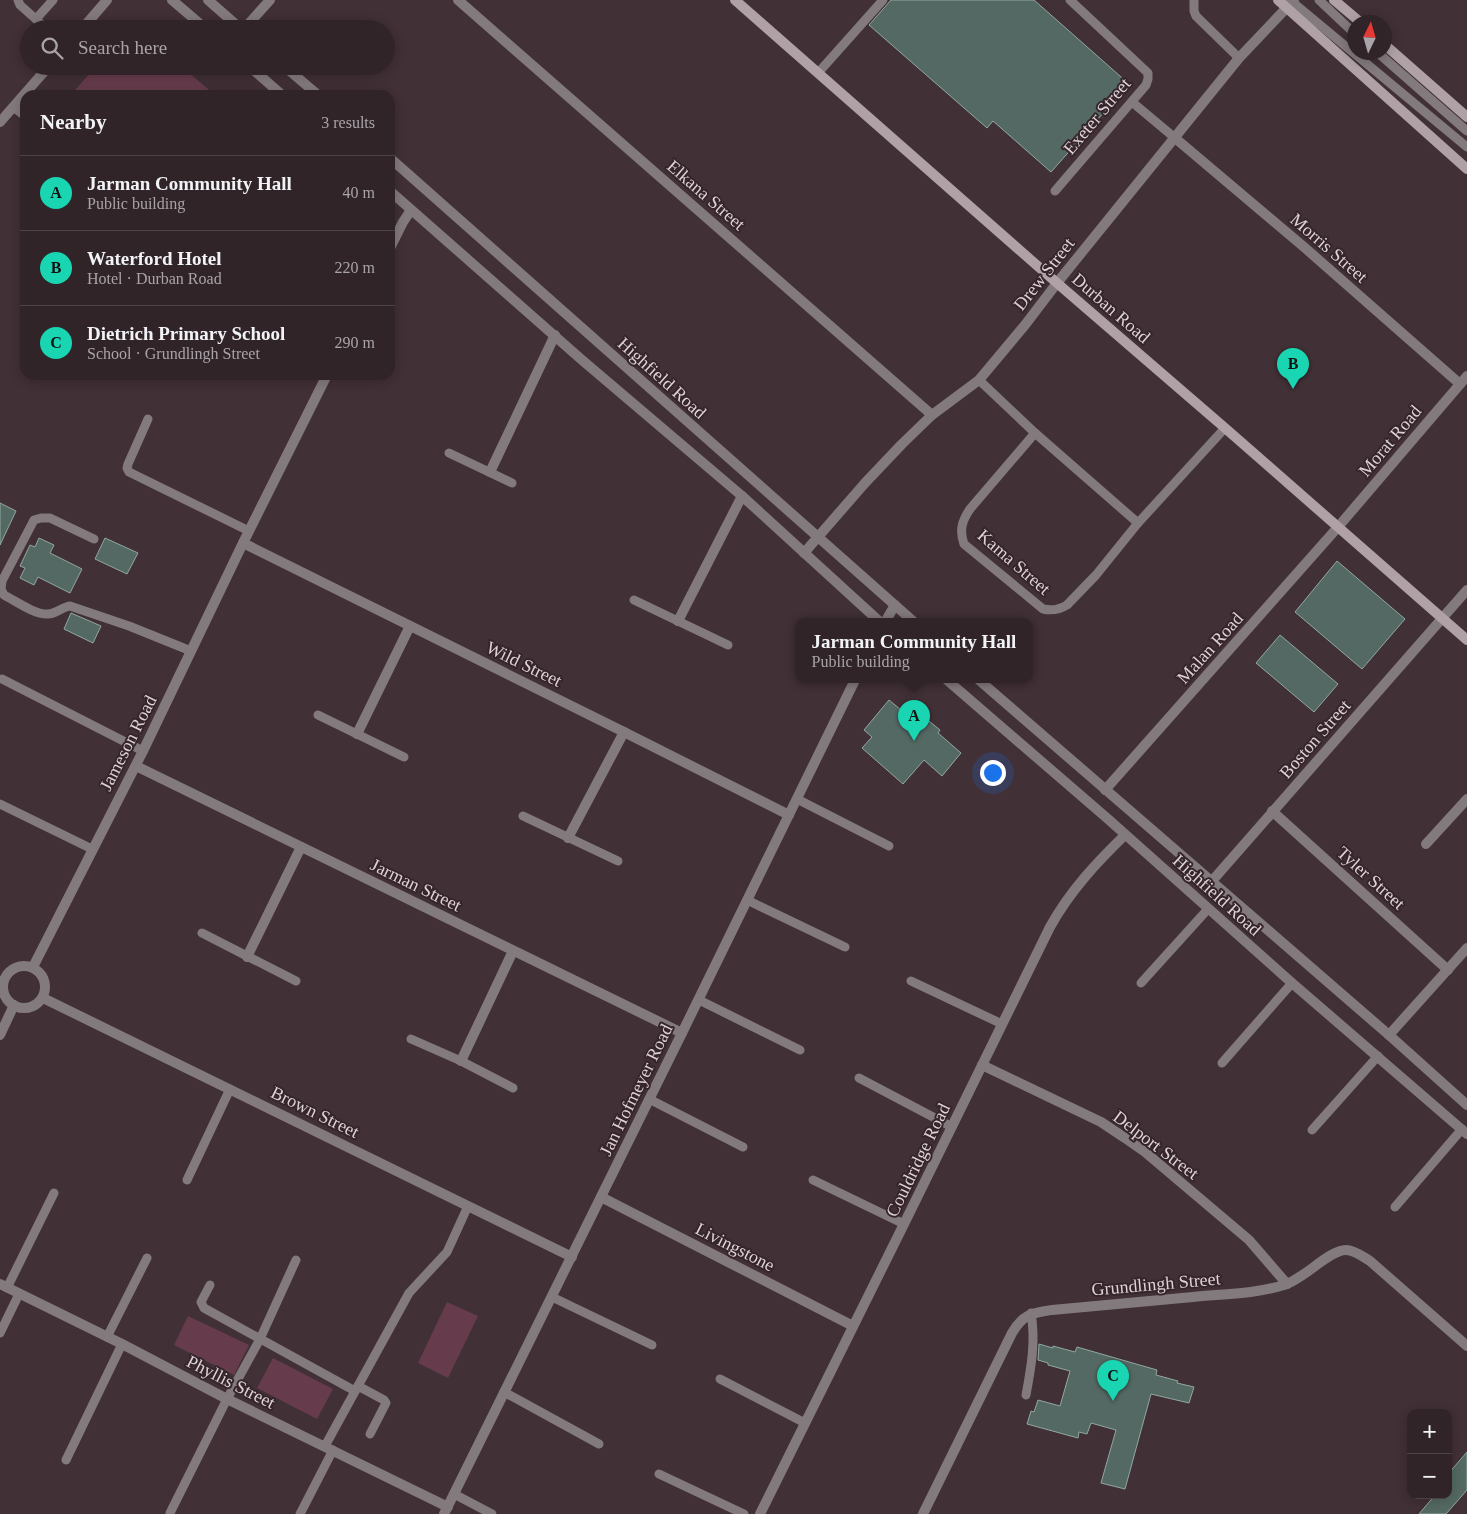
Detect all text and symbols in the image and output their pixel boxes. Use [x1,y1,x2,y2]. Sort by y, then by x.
north arrow [1347,15,1392,60]
search box [20,20,395,75]
icon: search [38,34,66,62]
text: Search here [78,37,167,58]
street label: Exeter Street [1059,74,1135,158]
text: Nearby [40,110,107,134]
text: 3 results [321,114,375,131]
street label: Elkana Street [663,156,749,234]
text: Jarman Community Hall [87,173,292,194]
text: A [50,184,62,201]
text: 40 m [343,184,375,201]
text: Public building [87,195,185,212]
street label: Morris Street [1286,209,1372,287]
street label: Drew Street [1010,234,1078,314]
text: Waterford Hotel [87,248,222,269]
text: B [51,259,61,276]
text: 220 m [335,259,375,276]
street label: Durban Road [1068,269,1154,347]
text: Hotel · Durban Road [87,270,222,287]
text: Dietrich Primary School [87,323,285,344]
street label: Highfield Road [614,333,710,423]
text: C [50,334,62,351]
text: 290 m [335,334,375,351]
text: School · Grundlingh Street [87,345,260,362]
pin: B [1277,348,1309,389]
street label: Morat Road [1355,401,1425,481]
street label: Kama Street [974,525,1054,599]
street label: Malan Road [1173,608,1247,688]
popup [795,618,1033,683]
text: Jarman Community Hall [812,631,1016,652]
street label: Wild Street [483,637,565,691]
text: Public building [812,653,910,670]
street label: Jameson Road [95,692,161,794]
street label: Boston Street [1275,696,1355,782]
pin: A [898,700,930,741]
your location [980,760,1006,786]
street label: Tyler Street [1333,842,1409,914]
street label: Highfield Road [1169,850,1265,940]
street label: Jarman Street [367,854,465,916]
street label: Jan Hofmeyer Road [595,1021,677,1159]
street label: Brown Street [268,1082,362,1142]
street label: Couldridge Road [882,1100,954,1220]
street label: Delport Street [1109,1106,1203,1184]
street label: Livingstone [692,1219,778,1275]
street label: Grundlingh Street [1091,1268,1221,1300]
street label: Phyllis Street [183,1351,279,1413]
pin: C [1097,1360,1129,1401]
map controls [1407,1409,1452,1499]
button: + [1407,1409,1452,1454]
button: − [1407,1454,1452,1499]

